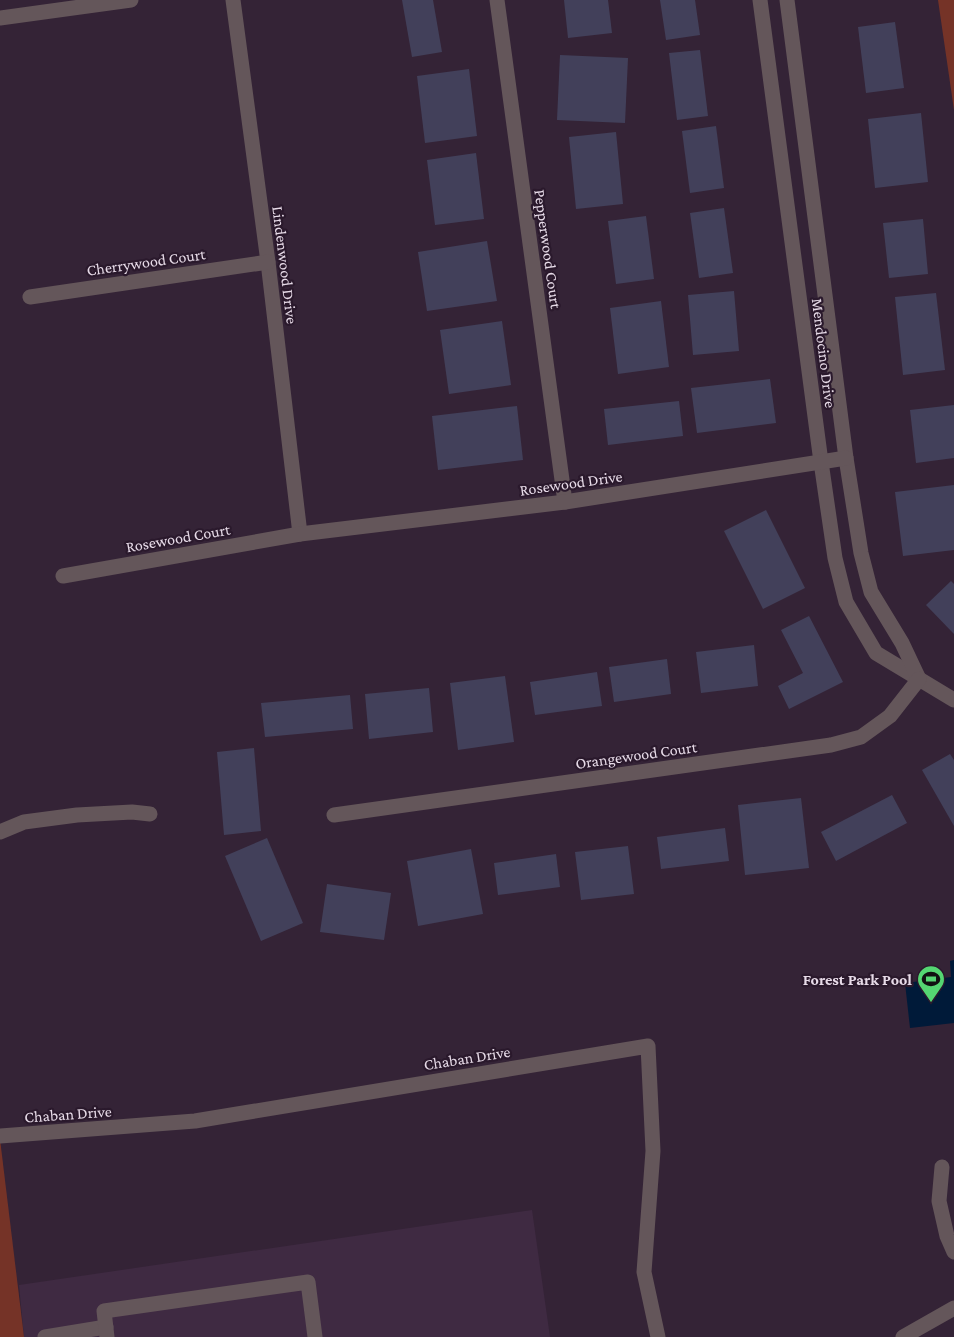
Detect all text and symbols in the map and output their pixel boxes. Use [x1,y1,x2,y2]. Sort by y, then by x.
street label: Pepperwood Court [530,188,565,310]
street label: Lindenwood Drive [269,205,301,325]
street label: Cherrywood Court [86,245,207,280]
street label: Mendocino Drive [809,297,839,409]
street label: Rosewood Drive [519,467,623,499]
street label: Rosewood Court [125,520,232,556]
street label: Orangewood Court [574,738,699,773]
sports icon: Forest Park Pool [916,964,946,1003]
place label: Forest Park Pool [803,971,912,988]
street label: Chaban Drive [422,1043,512,1073]
street label: Chaban Drive [24,1102,112,1126]

